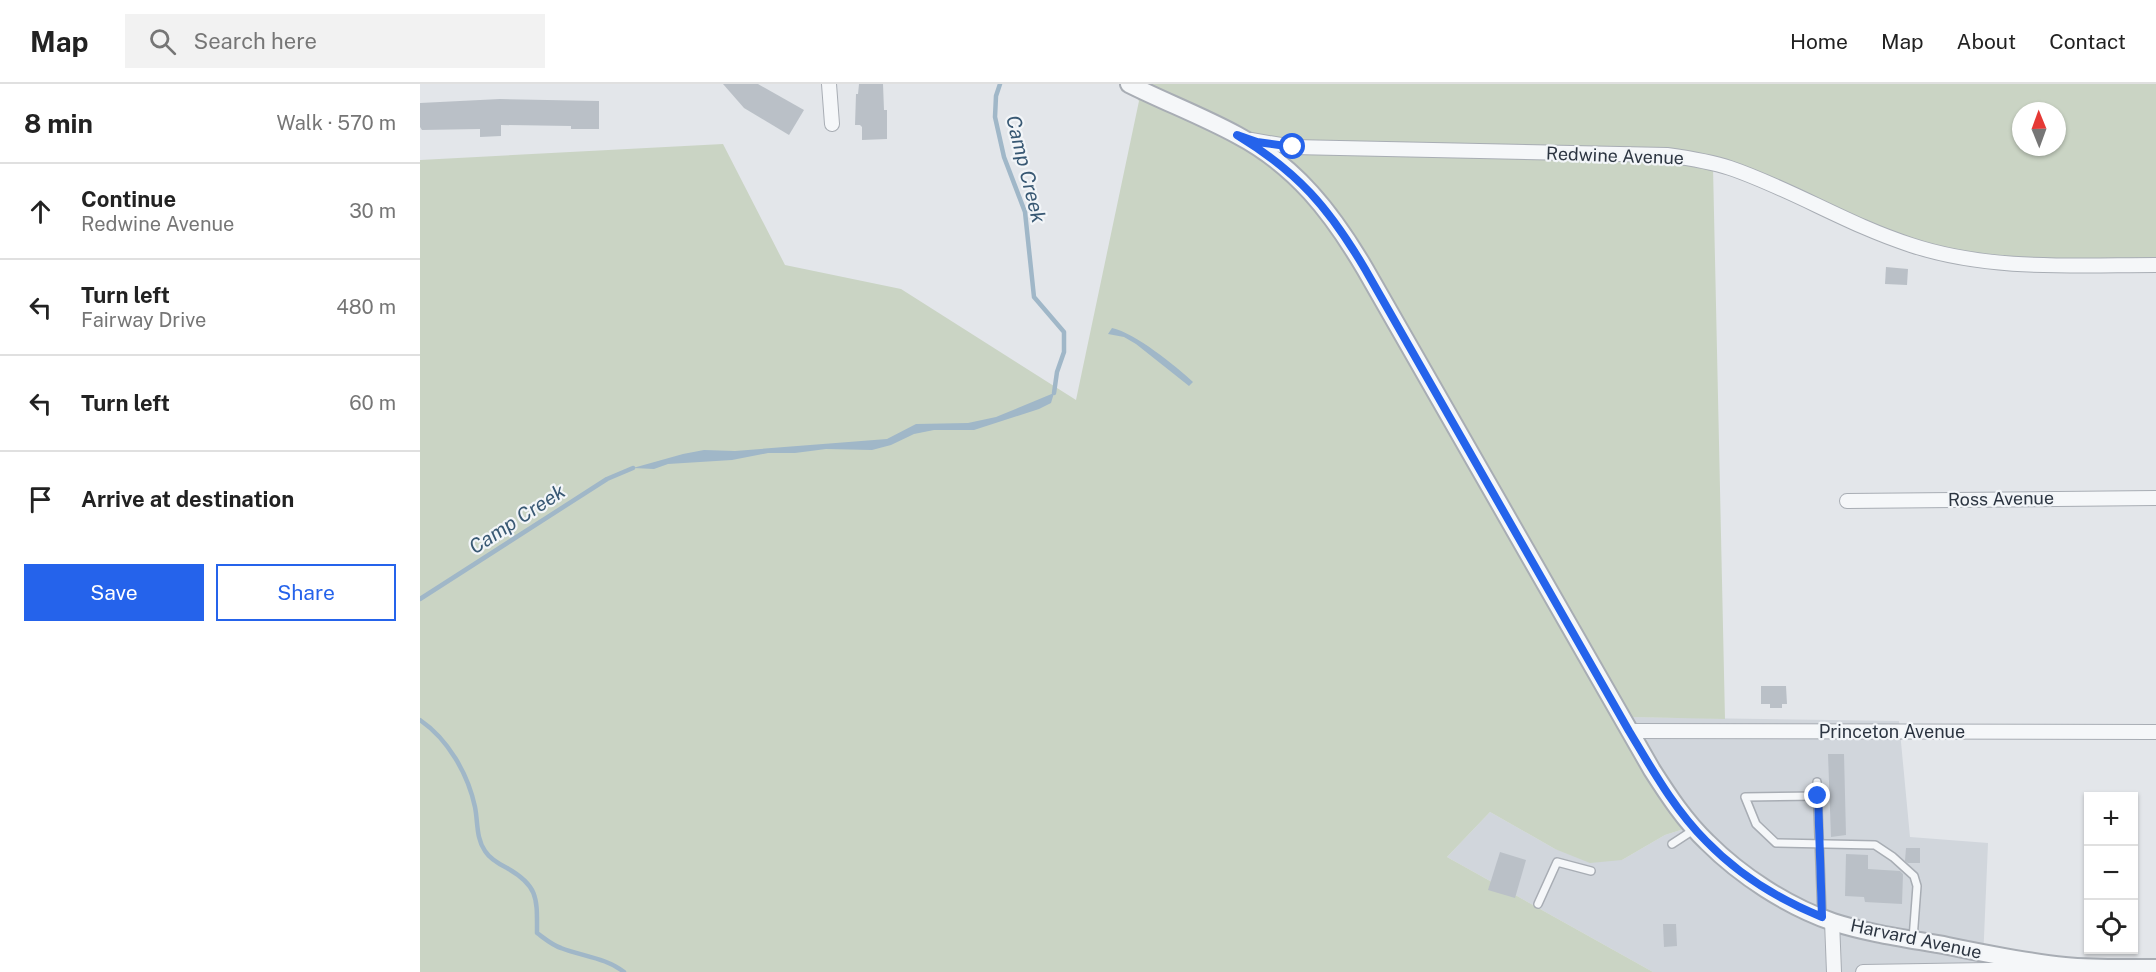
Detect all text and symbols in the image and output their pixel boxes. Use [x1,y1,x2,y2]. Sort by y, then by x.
search box [125,14,545,68]
text: Map [30,25,89,58]
icon: search [146,25,179,58]
text: Search here [194,28,317,54]
text: Home [1790,29,1848,54]
text: Map [1881,29,1924,54]
text: About [1957,29,2016,54]
text: Contact [2049,29,2126,54]
north arrow [2012,102,2066,156]
text: 8 min [24,108,93,139]
text: Walk · 570 m [277,111,396,135]
water label: Camp Creek [1001,113,1051,225]
route start [1279,133,1305,159]
street label: Redwine Avenue [1546,143,1684,168]
text: Continue [81,186,176,212]
icon: ahead [24,195,57,228]
text: 30 m [349,199,396,223]
text: Redwine Avenue [81,212,234,236]
text: Turn left [81,282,170,308]
icon: left [24,291,57,324]
text: 480 m [336,295,396,319]
text: Fairway Drive [81,308,206,332]
icon: left [24,387,57,420]
text: Turn left [81,390,170,416]
text: 60 m [349,391,396,415]
water label: Camp Creek [464,479,570,559]
icon: arrive [24,483,57,516]
text: Arrive at destination [81,486,294,512]
street label: Ross Avenue [1948,487,2054,510]
button: Save [24,564,204,621]
button: Share [216,564,396,621]
street label: Princeton Avenue [1819,721,1965,742]
route end [1804,782,1830,808]
map controls [2084,792,2138,954]
button: + [2084,792,2138,846]
button: − [2084,846,2138,900]
button: locate [2084,900,2138,954]
street label: Harvard Avenue [1849,914,1984,963]

